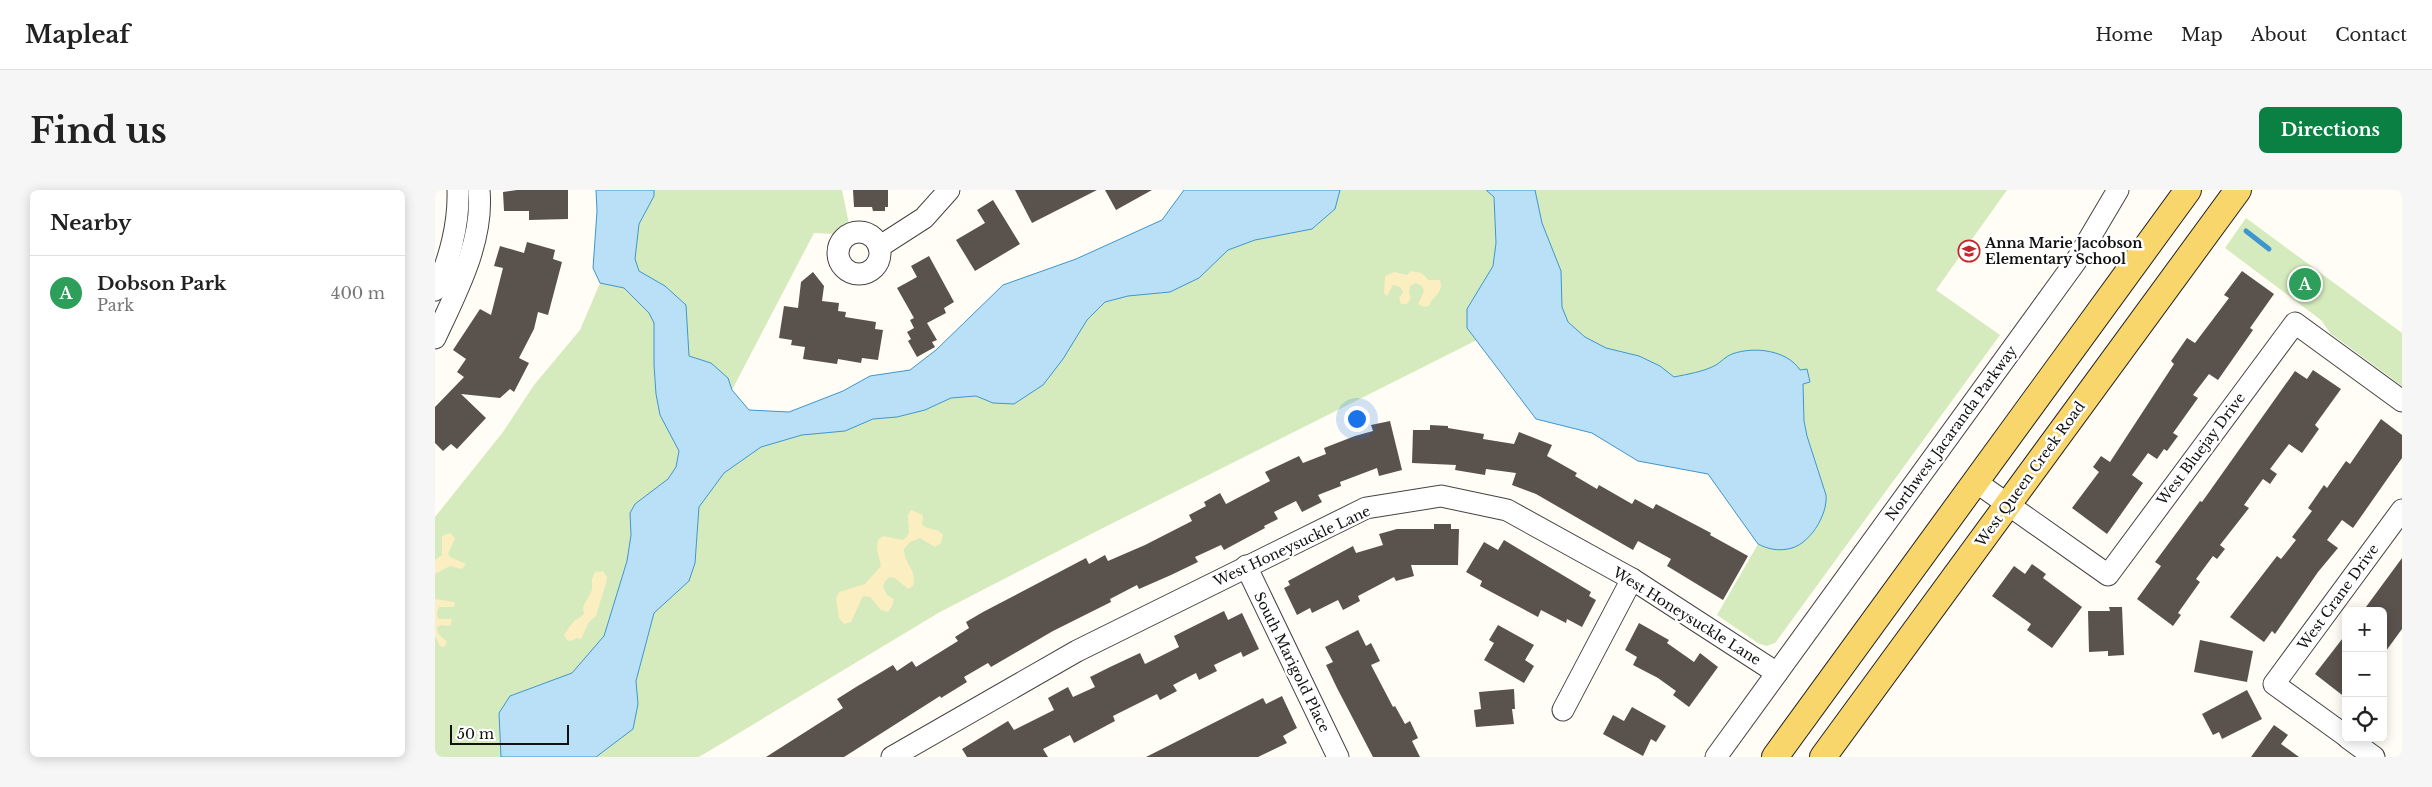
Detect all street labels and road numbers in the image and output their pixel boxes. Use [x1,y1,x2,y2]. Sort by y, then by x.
street label: Northwest Jacaranda Parkway [1881,342,2021,524]
street label: West Bluejay Drive [2152,389,2249,510]
street label: West Queen Creek Road [1971,398,2089,551]
street label: West Honeysuckle Lane [1210,502,1373,591]
street label: West Crane Drive [2293,541,2382,654]
street label: West Honeysuckle Lane [1609,563,1764,669]
street label: South Marigold Place [1250,589,1334,735]

